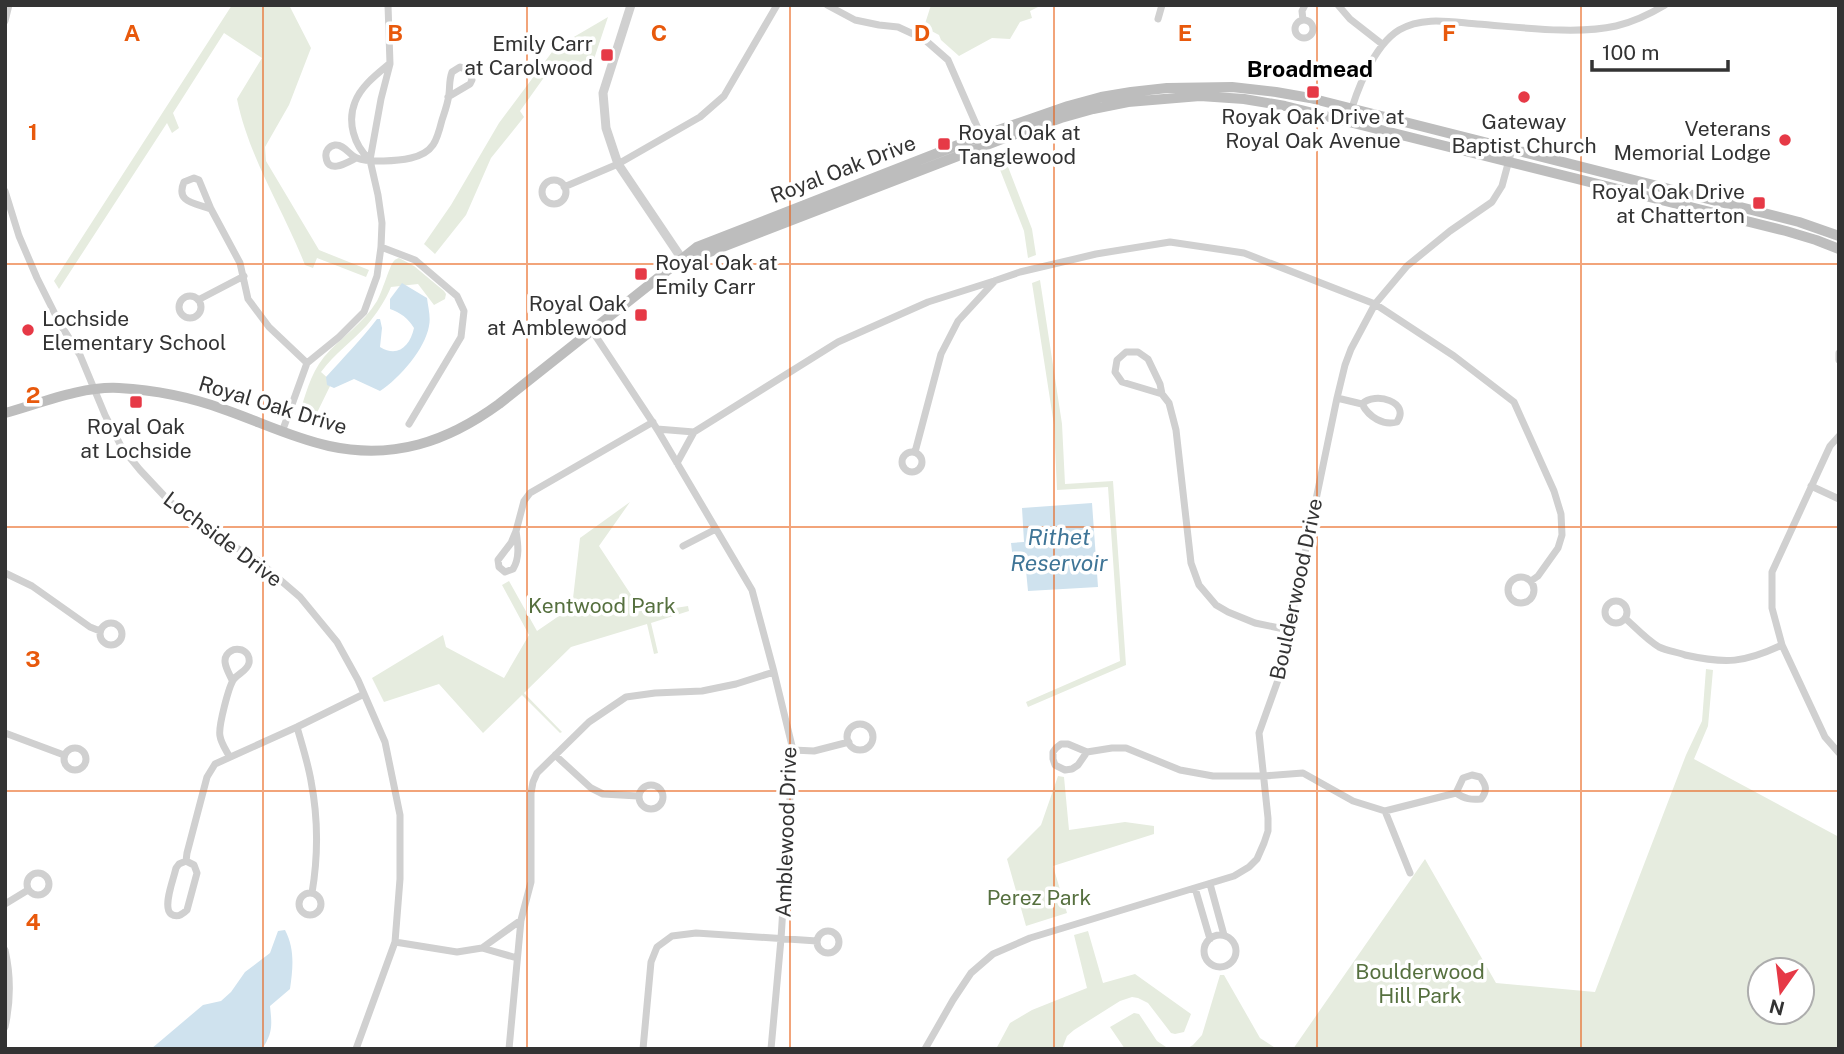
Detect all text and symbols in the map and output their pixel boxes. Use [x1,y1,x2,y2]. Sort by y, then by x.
text: A [124,19,141,46]
text: B [387,19,403,46]
text: C [651,19,667,46]
text: D [914,19,930,46]
text: E [1178,19,1192,46]
text: F [1442,19,1456,46]
scale bar [1592,28,1728,72]
place label: Emily Carr at Carolwood [464,31,593,80]
text: 100 m [1602,40,1659,65]
marker: Emily Carr at Carolwood [599,47,615,63]
district label: Broadmead [1247,55,1373,82]
marker: Royak Oak Drive at Royal Oak Avenue [1305,84,1321,100]
marker: Gateway Baptist Church [1516,89,1532,105]
place label: Royak Oak Drive at Royal Oak Avenue [1221,104,1405,153]
place label: Gateway Baptist Church [1451,109,1597,158]
place label: Veterans Memorial Lodge [1613,116,1771,165]
text: 1 [28,118,38,145]
place label: Royal Oak at Tanglewood [958,120,1081,169]
street label: Royal Oak Drive [767,130,919,208]
marker: Veterans Memorial Lodge [1777,132,1793,148]
marker: Royal Oak at Tanglewood [936,136,952,152]
place label: Royal Oak Drive at Chatterton [1591,179,1745,228]
marker: Royal Oak Drive at Chatterton [1751,195,1767,211]
place label: Royal Oak at Emily Carr [655,250,778,299]
marker: Royal Oak at Emily Carr [633,266,649,282]
place label: Royal Oak at Amblewood [487,291,627,340]
place label: Lochside Elementary School [42,306,226,355]
marker: Royal Oak at Amblewood [633,307,649,323]
marker: Lochside Elementary School [20,322,36,338]
street label: Royal Oak Drive [196,371,350,439]
text: 2 [26,381,40,408]
marker: Royal Oak at Lochside [128,394,144,410]
place label: Royal Oak at Lochside [80,414,192,463]
street label: Lochside Drive [159,486,287,592]
street label: Boulderwood Drive [1265,496,1327,682]
water label: Rithet Reservoir [1010,523,1108,576]
park label: Kentwood Park [528,593,676,618]
text: 3 [25,645,41,672]
street label: Amblewood Drive [771,746,801,918]
park label: Perez Park [987,885,1092,910]
text: 4 [25,908,41,935]
north arrow [1746,956,1816,1026]
park label: Boulderwood Hill Park [1355,959,1485,1008]
text: N [1767,995,1787,1020]

